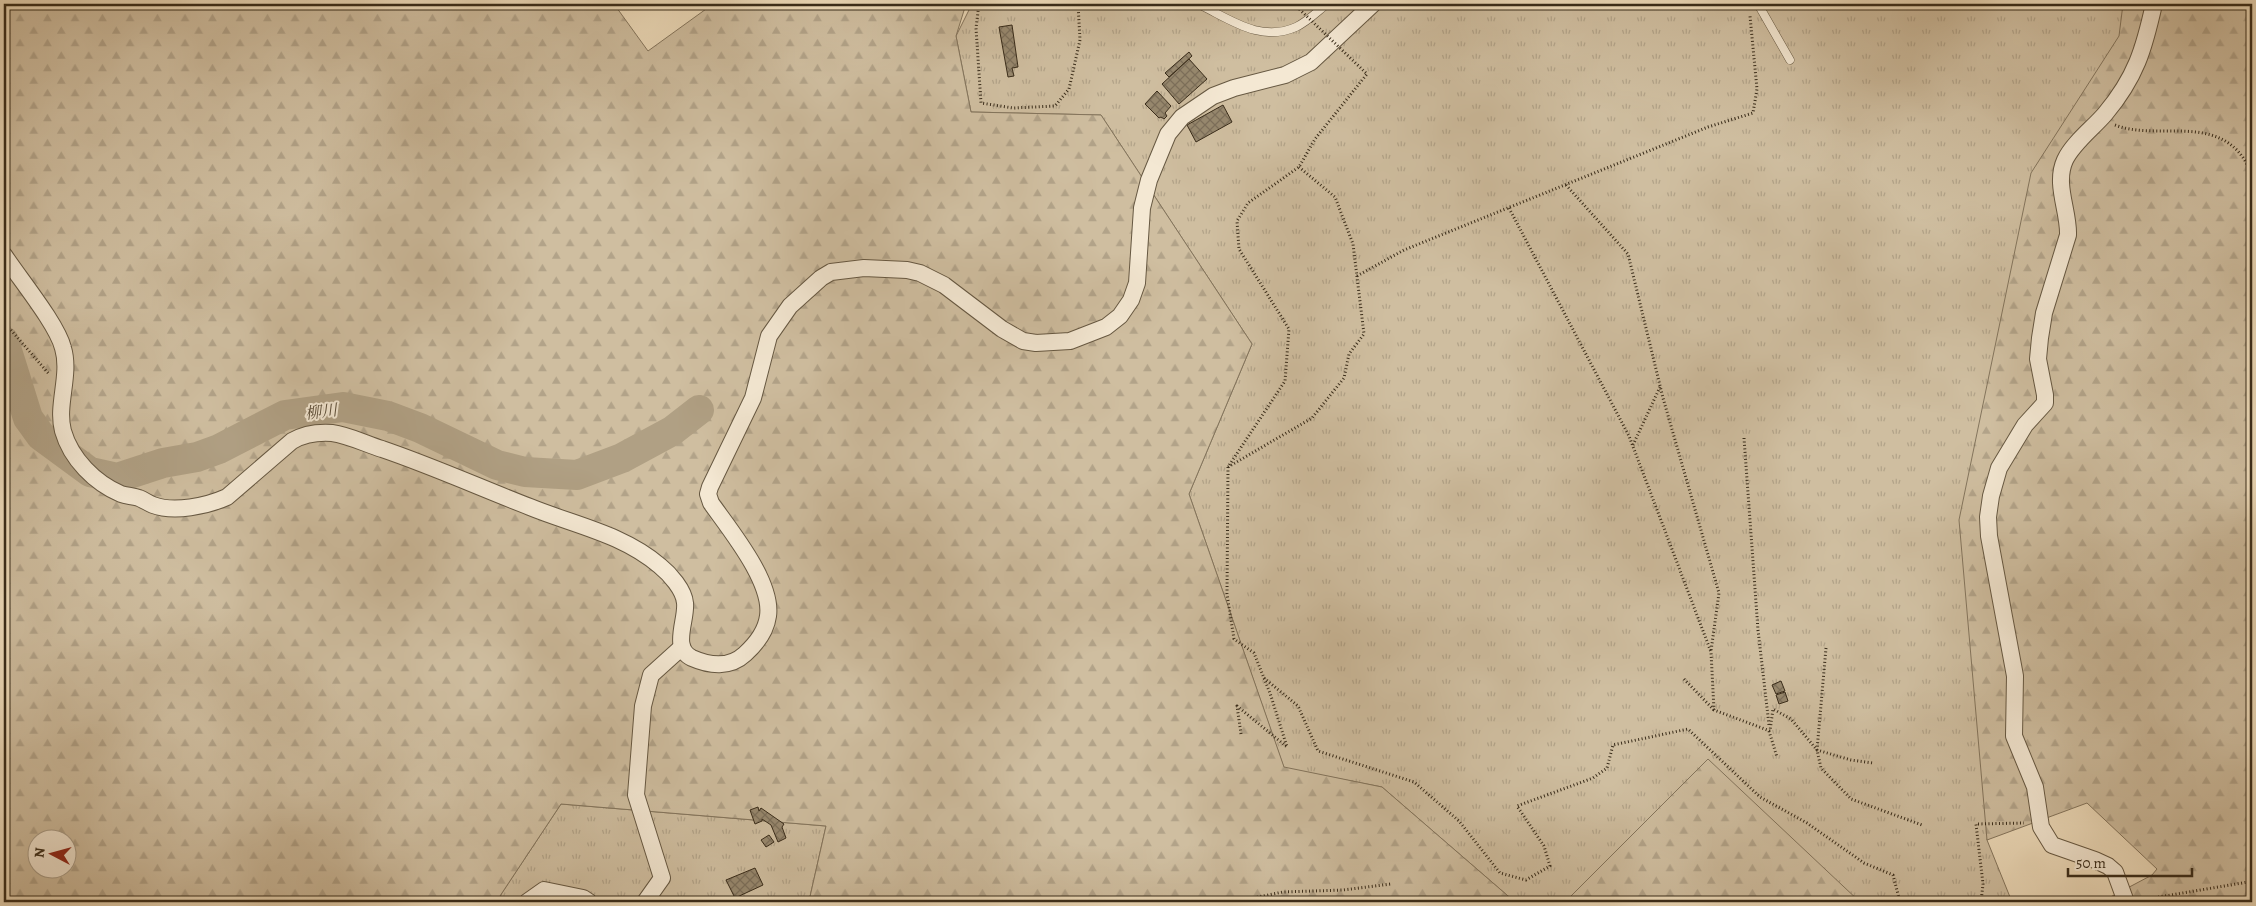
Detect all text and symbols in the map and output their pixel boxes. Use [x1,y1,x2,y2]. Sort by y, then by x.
water label: 柳川 [304,399,340,425]
north arrow [28,828,78,878]
scale bar [2068,846,2192,878]
text: N [30,847,50,859]
text: 50 m [2076,853,2106,873]

